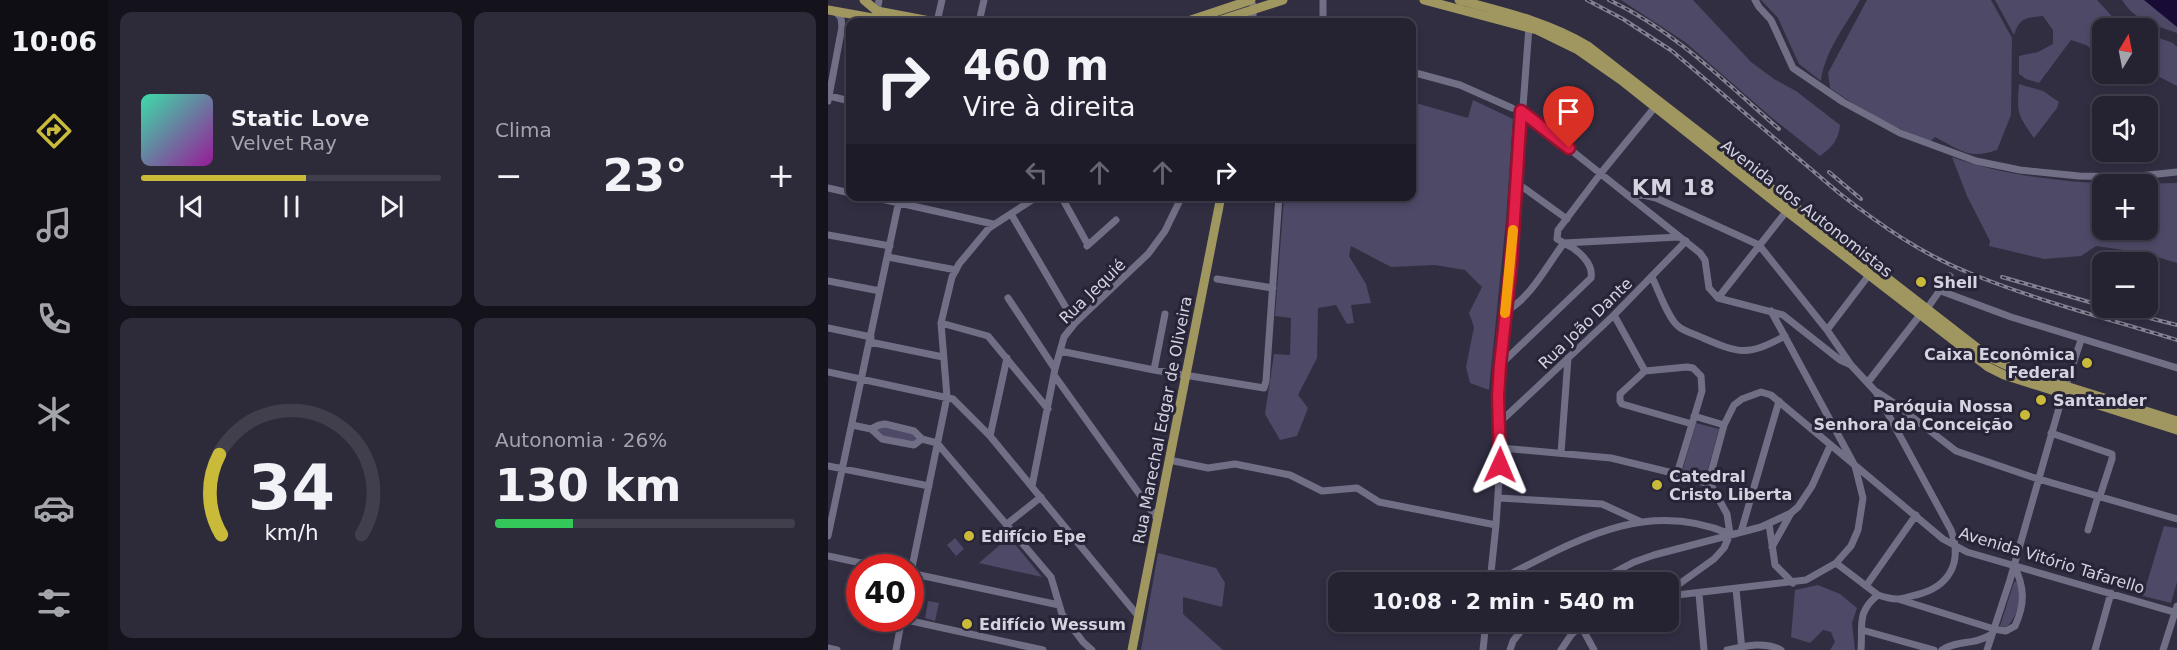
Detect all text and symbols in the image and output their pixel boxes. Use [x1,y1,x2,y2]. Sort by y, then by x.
north arrow [2092,18,2158,84]
map controls [2092,18,2158,318]
text: 10:06 [11,26,97,57]
text: 460 m [963,41,1109,90]
icon: right [864,42,942,120]
pin [1543,86,1594,148]
text: Vire à direita [963,91,1136,122]
icon: arrive [1552,95,1585,128]
button: sound [2092,96,2158,162]
text: Static Love [231,106,369,131]
icon: directions [33,110,75,152]
text: Clima [495,118,552,142]
text: Velvet Ray [231,131,337,155]
street label: Avenida dos Autonomistas [1717,136,1896,281]
text: 23° [602,149,688,202]
text: − [495,156,523,195]
text: + [767,156,795,195]
icon: left [1020,156,1053,189]
icon: ahead [1083,156,1116,189]
icon: ahead [1146,156,1179,189]
icon: right [1209,156,1242,189]
button: + [2092,174,2158,240]
district label: KM 18 [1632,175,1716,200]
icon: previous [175,190,208,223]
icon: pause [275,190,308,223]
icon: next [375,190,408,223]
icon: music [33,204,75,246]
button: − [2092,252,2158,318]
street label: Rua Jequié [1055,255,1129,328]
place label: Shell [1933,273,1978,292]
street label: Rua João Dante [1535,274,1636,373]
marker: Shell [1914,275,1928,289]
street label: Rua Marechal Edgar de Oliveira [1129,295,1196,546]
icon: phone [33,298,75,340]
place label: Caixa Econômica Federal [1924,345,2075,382]
marker: Caixa Econômica Federal [2080,356,2094,370]
place label: Santander [2053,391,2147,410]
icon: climate [33,393,75,435]
marker: Santander [2034,393,2048,407]
place label: Paróquia Nossa Senhora da Conceição [1814,397,2013,434]
marker: Paróquia Nossa Senhora da Conceição [2018,408,2032,422]
text: Autonomia · 26% [495,428,667,452]
position arrow [1468,433,1532,497]
text: 34 [248,451,334,524]
text: 130 km [495,459,681,512]
place label: Catedral Cristo Liberta [1669,467,1792,504]
marker: Catedral Cristo Liberta [1650,478,1664,492]
icon: car [33,487,75,529]
text: km/h [264,520,318,545]
street label: Avenida Vitório Tafarello [1957,523,2147,598]
place label: Edifício Epe [981,527,1086,546]
marker: Edifício Epe [962,529,976,543]
speed limit sign: 40 [846,554,924,632]
icon: filters [33,582,75,624]
text: 10:08 · 2 min · 540 m [1372,589,1635,614]
place label: Edifício Wessum [979,615,1126,634]
marker: Edifício Wessum [960,617,974,631]

